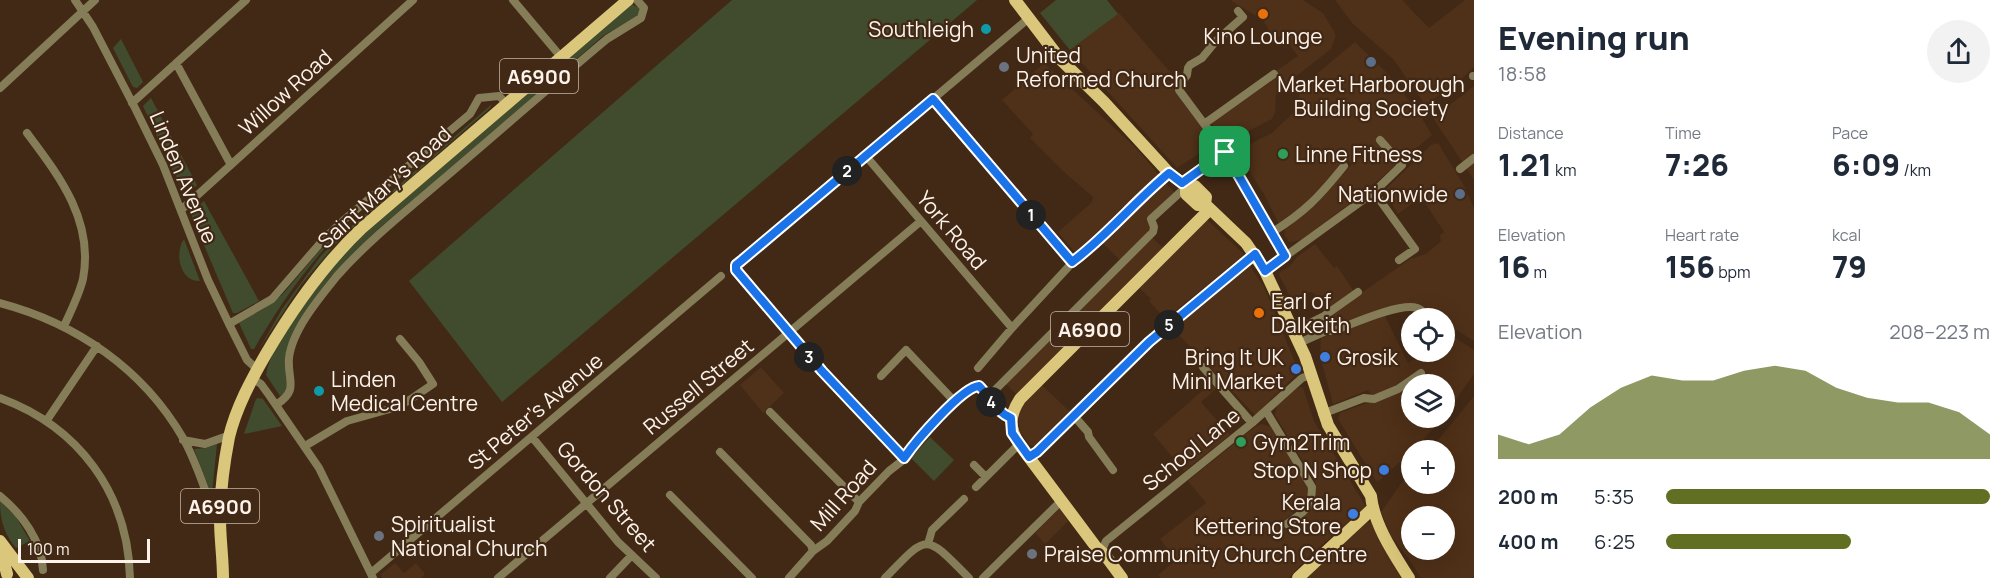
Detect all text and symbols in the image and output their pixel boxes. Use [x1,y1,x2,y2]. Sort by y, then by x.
marker: Kino Lounge [1256,7,1270,21]
place label: Southleigh [868,15,974,43]
text: Evening run [1498,15,1690,60]
button: share [1927,20,1990,83]
marker: Southleigh [979,22,993,36]
place label: Kino Lounge [1203,22,1323,50]
place label: United Reformed Church [1016,41,1187,93]
street label: Willow Road [233,43,337,141]
marker: Market Harborough Building Society [1364,55,1378,69]
road number: A6900 [500,59,578,93]
marker: United Reformed Church [997,60,1011,74]
text: 18:58 [1498,60,1547,87]
place label: Market Harborough Building Society [1277,70,1465,122]
street label: Linden Avenue [144,107,224,247]
street label: Saint Mary's Road [311,120,457,254]
text: Distance [1498,122,1564,144]
text: Time [1665,122,1701,144]
text: Pace [1832,122,1868,144]
pin [1199,126,1250,177]
icon: arrive [1208,135,1241,168]
place label: Linne Fitness [1295,140,1423,168]
text: 1.21 [1498,144,1552,185]
text: 7:26 [1665,144,1729,185]
text: 6:09 [1832,144,1900,185]
marker: Linne Fitness [1276,147,1290,161]
pin: 2 [832,156,862,186]
text: km [1552,159,1576,181]
text: /km [1900,159,1931,181]
text: 2 [842,160,852,182]
place label: Nationwide [1338,180,1448,208]
street label: York Road [911,185,993,275]
marker: Nationwide [1453,187,1467,201]
pin: 1 [1016,200,1046,230]
text: 1 [1027,204,1035,226]
text: Elevation [1498,224,1566,246]
text: Heart rate [1665,224,1739,246]
text: kcal [1832,224,1861,246]
text: 16 [1498,246,1530,287]
text: 156 [1665,246,1715,287]
text: 79 [1832,246,1867,287]
text: m [1530,261,1547,283]
text: bpm [1715,261,1751,283]
place label: Earl of Dalkeith [1271,287,1350,339]
marker: Earl of Dalkeith [1252,306,1266,320]
map controls [1401,308,1455,560]
button: locate [1401,308,1455,362]
pin: 5 [1154,310,1184,340]
road number: A6900 [1051,312,1129,346]
text: 5 [1164,314,1174,336]
text: Elevation [1498,318,1582,345]
text: 208–223 m [1889,318,1990,345]
street label: Russell Street [637,332,759,440]
pin: 3 [794,342,824,372]
place label: Bring It UK Mini Market [1172,343,1285,395]
place label: Grosik [1337,343,1398,371]
street label: St Peter's Avenue [462,346,608,476]
text: 3 [804,346,814,368]
marker: Grosik [1318,350,1332,364]
marker: Bring It UK Mini Market [1289,362,1303,376]
place label: Linden Medical Centre [331,365,478,417]
button: layers [1401,374,1455,428]
marker: Linden Medical Centre [312,384,326,398]
pin: 4 [976,387,1006,417]
text: 4 [986,391,996,413]
street label: School Lane [1136,401,1246,497]
place label: Gym2Trim [1253,428,1350,456]
street label: Gordon Street [551,435,663,557]
marker: Gym2Trim [1234,435,1248,449]
button: + [1401,440,1455,494]
street label: Mill Road [804,454,882,536]
place label: Stop N Shop [1253,456,1372,484]
marker: Stop N Shop [1377,463,1391,477]
text: 200 m [1498,483,1558,510]
text: 5:35 [1594,483,1634,510]
place label: Kerala Kettering Store [1195,488,1341,540]
road number: A6900 [181,489,259,523]
button: − [1401,506,1455,560]
marker: Kerala Kettering Store [1346,507,1360,521]
place label: Spiritualist National Church [391,510,547,562]
text: 400 m [1498,528,1558,555]
text: 6:25 [1594,528,1635,555]
marker: Spiritualist National Church [372,529,386,543]
scale bar [18,536,150,564]
text: 100 m [27,538,70,560]
place label: Praise Community Church Centre [1044,540,1367,568]
marker: Praise Community Church Centre [1025,547,1039,561]

